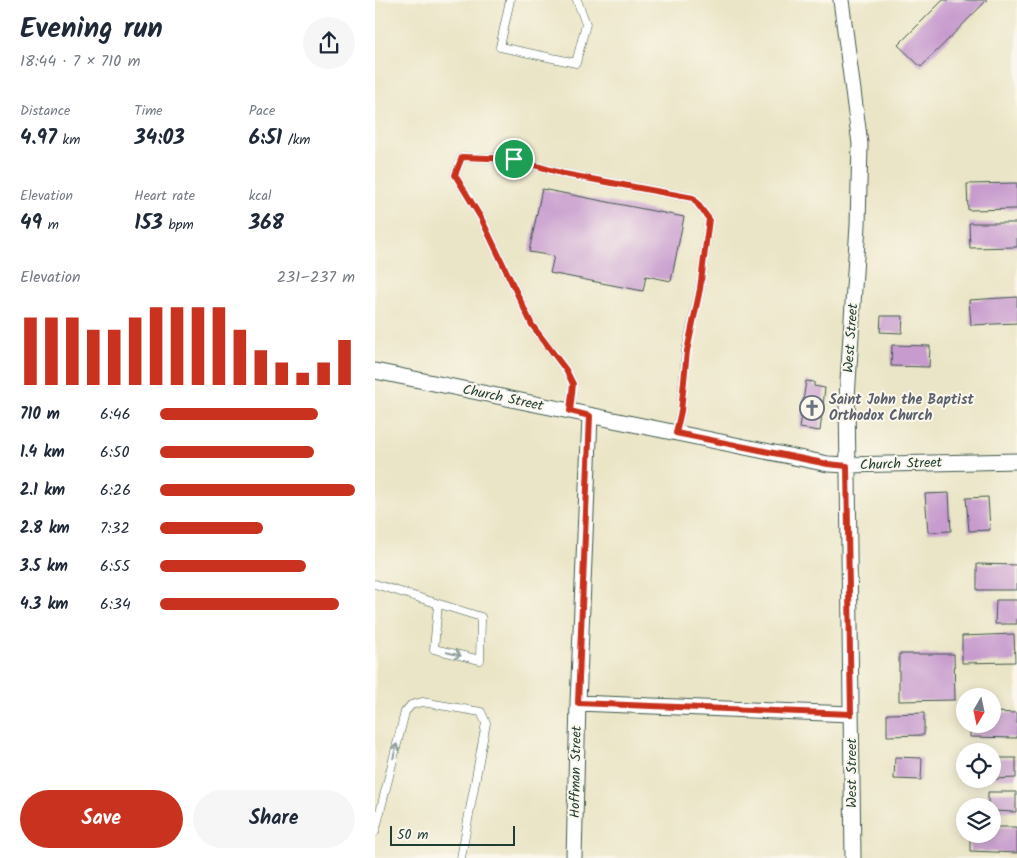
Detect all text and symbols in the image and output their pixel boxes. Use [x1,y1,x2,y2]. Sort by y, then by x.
text: Evening run [20,7,163,52]
button: share [303,17,355,69]
text: 18:44 · 7 × 710 m [20,49,140,74]
text: Distance [20,100,70,122]
text: Time [134,100,163,122]
text: Pace [249,100,275,122]
text: 4.97 [20,122,57,155]
text: 34:03 [134,122,185,155]
text: 6:51 [249,122,282,155]
text: km [57,129,80,151]
text: /km [282,129,310,151]
pin [493,138,535,180]
icon: arrive [500,145,528,173]
text: Elevation [20,185,73,207]
text: Heart rate [134,185,195,207]
text: kcal [249,185,271,207]
text: 49 [20,207,42,240]
text: 153 [134,207,163,240]
text: 368 [249,207,284,240]
text: m [42,214,59,236]
text: bpm [163,214,194,236]
text: Elevation [20,265,81,290]
text: 231–237 m [277,265,355,290]
street label: West Street [838,302,864,374]
street label: Church Street [461,379,546,417]
place label: Saint John the Baptist Orthodox Church [829,389,975,427]
church icon: Saint John the Baptist Orthodox Church [799,395,825,421]
text: 710 m [20,402,60,427]
text: 6:46 [100,402,131,427]
text: 1.4 km [20,440,65,465]
text: 6:50 [100,440,129,465]
street label: Church Street [860,452,943,476]
text: 2.1 km [20,478,65,503]
text: 6:26 [100,478,131,503]
text: 2.8 km [20,516,70,541]
text: 7:32 [100,516,130,541]
text: 3.5 km [20,554,68,579]
text: 6:55 [100,554,130,579]
text: 4.3 km [20,592,68,617]
text: 6:34 [100,592,131,617]
one-way arrow [446,650,462,659]
north arrow [956,688,1001,732]
map controls [956,688,1001,843]
street label: Hoffman Street [564,725,588,818]
street label: West Street [841,738,863,808]
one-way arrow [391,743,400,759]
button: locate [956,743,1001,788]
button: Save [20,790,183,848]
button: Share [193,790,355,848]
button: layers [956,798,1001,843]
scale bar [390,823,515,846]
text: 50 m [397,824,428,846]

